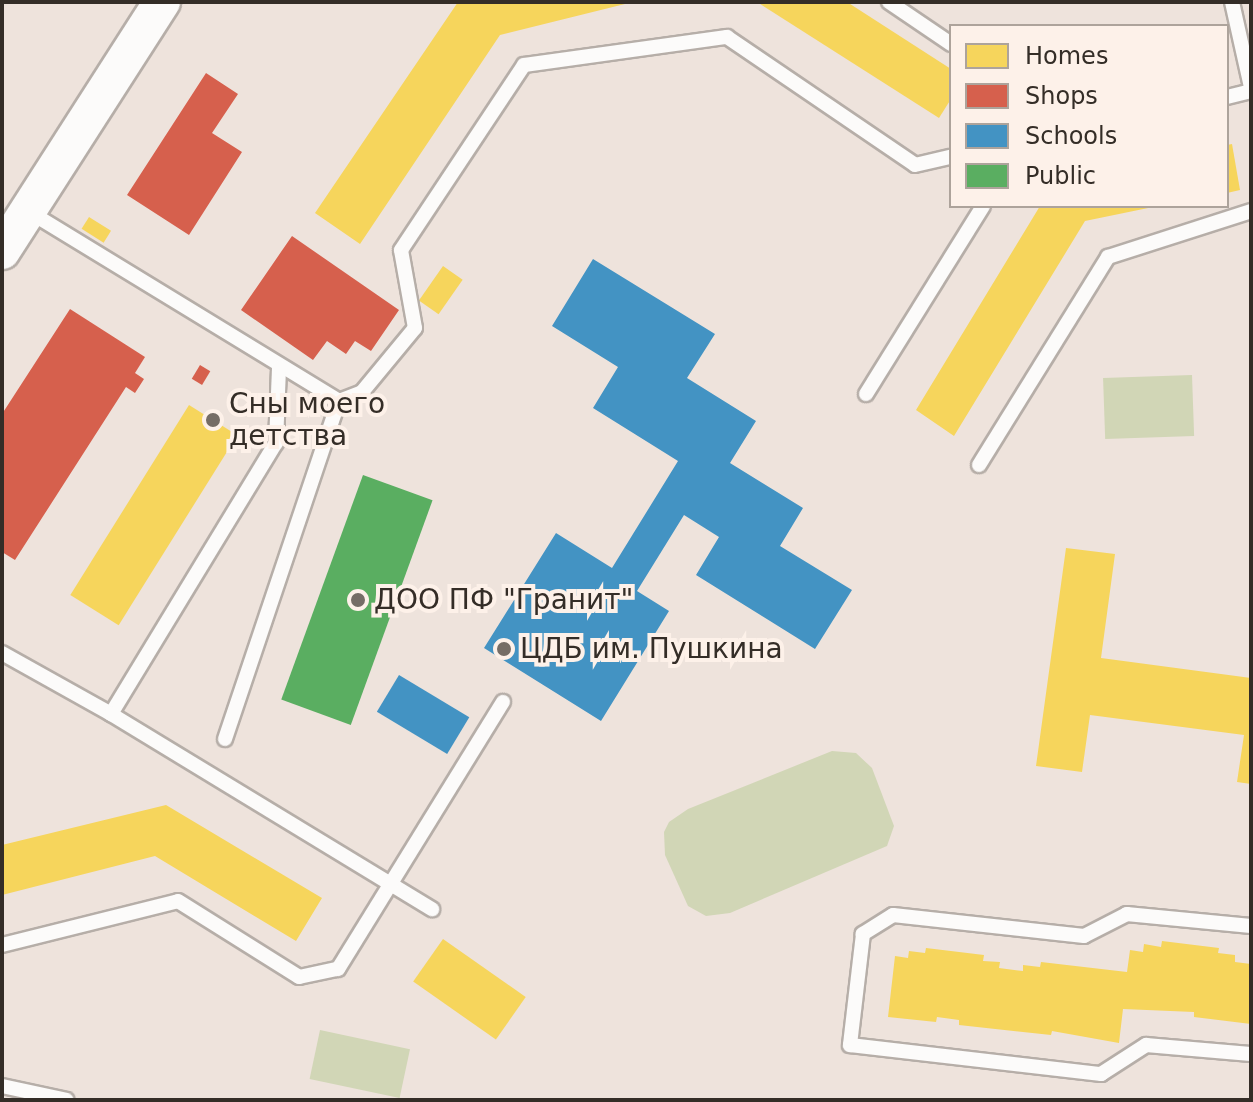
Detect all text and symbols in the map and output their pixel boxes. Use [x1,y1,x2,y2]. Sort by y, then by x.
legend [949,24,1229,208]
text: Homes [1025,42,1108,70]
text: Shops [1025,82,1098,110]
text: Schools [1025,122,1117,150]
text: Public [1025,162,1096,190]
place label: Сны моего детства [229,387,385,453]
marker: Сны моего детства [204,411,222,429]
place label: ДОО ПФ "Гранит" [374,583,633,617]
marker: ДОО ПФ "Гранит" [349,591,367,609]
place label: ЦДБ им. Пушкина [520,632,783,666]
marker: ЦДБ им. Пушкина [495,640,513,658]

